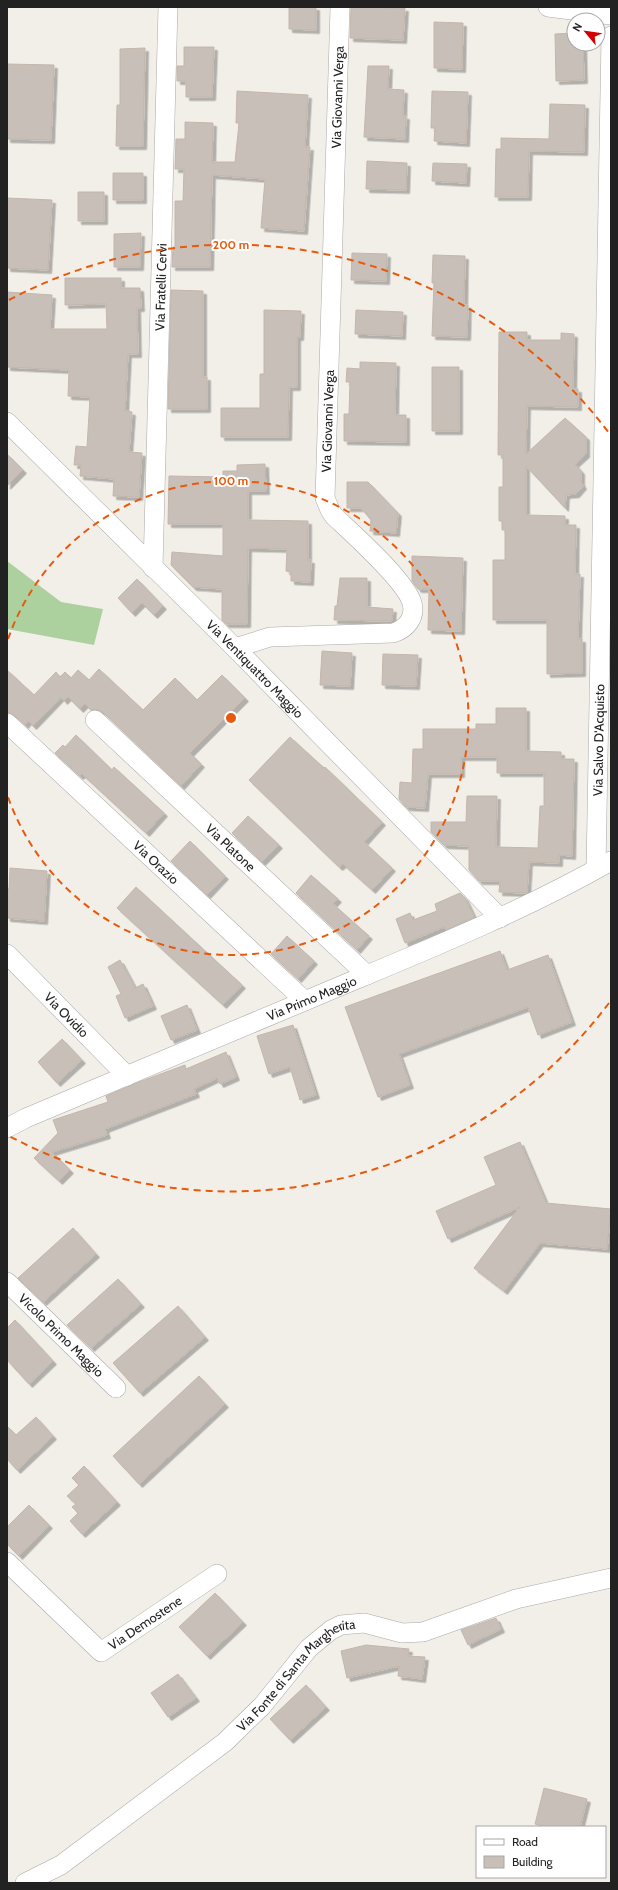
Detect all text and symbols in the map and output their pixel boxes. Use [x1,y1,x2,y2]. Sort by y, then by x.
north arrow [566,12,606,52]
text: N [569,20,585,34]
street label: Via Giovanni Verga [328,45,347,149]
text: 200 m [213,237,249,252]
street label: Via Fratelli Cervi [151,243,170,331]
street label: Via Giovanni Verga [318,369,337,473]
text: 100 m [214,473,248,488]
street label: Via Ventiquattro Maggio [203,616,307,721]
street label: Via Salvo D'Acquisto [589,684,607,796]
centre of rings [224,711,238,725]
street label: Via Platone [202,820,259,875]
street label: Via Orazio [130,837,182,887]
street label: Via Primo Maggio [264,972,359,1024]
street label: Via Ovidio [41,989,92,1040]
street label: Vicolo Primo Maggio [15,1290,108,1380]
street label: Via Demostene [105,1592,185,1653]
street label: Via Fonte di Santa Margherita [233,1616,357,1734]
legend [476,1826,606,1878]
text: Road [512,1834,538,1849]
text: Building [512,1854,554,1869]

